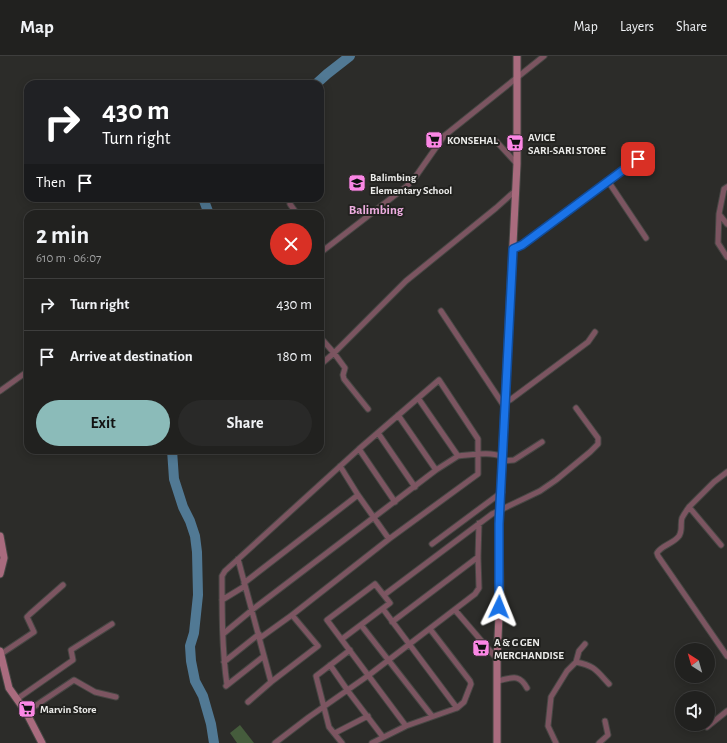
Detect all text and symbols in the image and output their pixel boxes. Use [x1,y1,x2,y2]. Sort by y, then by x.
text: Map [20,18,54,37]
text: Map [573,20,598,34]
text: Layers [620,20,654,34]
text: Share [676,20,707,34]
icon: right [36,96,88,148]
text: 430 m [102,97,170,125]
text: Turn right [102,130,171,148]
supermarket icon: KONSEHAL [424,130,444,150]
place label: AVICE SARI-SARI STORE [528,132,606,156]
supermarket icon: AVICE SARI-SARI STORE [505,133,525,153]
place label: KONSEHAL [447,135,498,146]
pin [621,142,655,176]
icon: arrive [627,148,649,170]
icon: arrive [74,172,96,194]
place label: Balimbing Elementary School [370,172,452,196]
school or university icon: Balimbing Elementary School [347,173,367,193]
text: Then [36,175,66,190]
district label: Balimbing [349,204,404,217]
button: close [270,223,312,265]
text: 2 min [36,224,89,248]
text: 610 m · 06:07 [36,252,102,265]
icon: right [36,294,58,316]
text: Turn right [70,297,129,312]
text: 430 m [276,297,312,312]
icon: arrive [36,346,58,368]
text: Arrive at destination [70,349,193,364]
text: 180 m [277,349,312,364]
button: Exit [36,400,170,446]
button: Share [178,400,312,446]
position arrow [478,586,520,628]
place label: A & G GEN MERCHANDISE [494,637,564,661]
supermarket icon: A & G GEN MERCHANDISE [471,638,491,658]
north arrow [675,643,715,683]
map controls [675,643,715,731]
button: sound [675,691,715,731]
supermarket icon: Marvin Store [17,699,37,719]
place label: Marvin Store [40,704,97,715]

